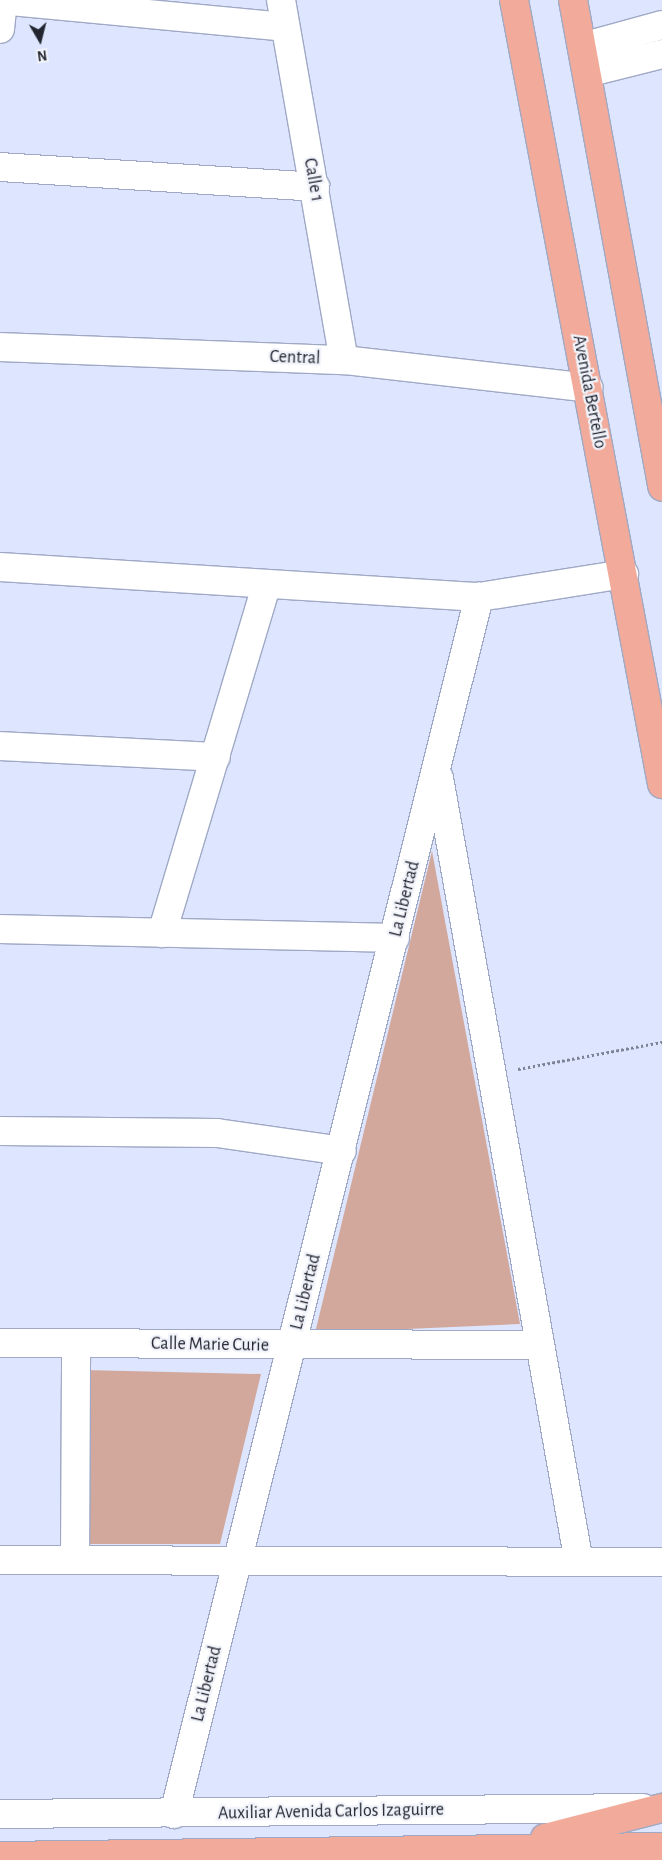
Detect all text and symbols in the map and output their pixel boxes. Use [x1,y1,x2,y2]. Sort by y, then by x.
north arrow [15,15,65,65]
text: N [36,47,48,62]
street label: Calle 1 [299,156,327,204]
street label: Avenida Bertello [567,333,611,451]
street label: Central [269,346,321,370]
street label: La Libertad [385,859,425,939]
street label: La Libertad [286,1252,326,1332]
street label: Calle Marie Curie [151,1333,269,1357]
street label: La Libertad [187,1644,227,1724]
street label: Auxiliar Avenida Carlos Izaguirre [218,1799,444,1825]

